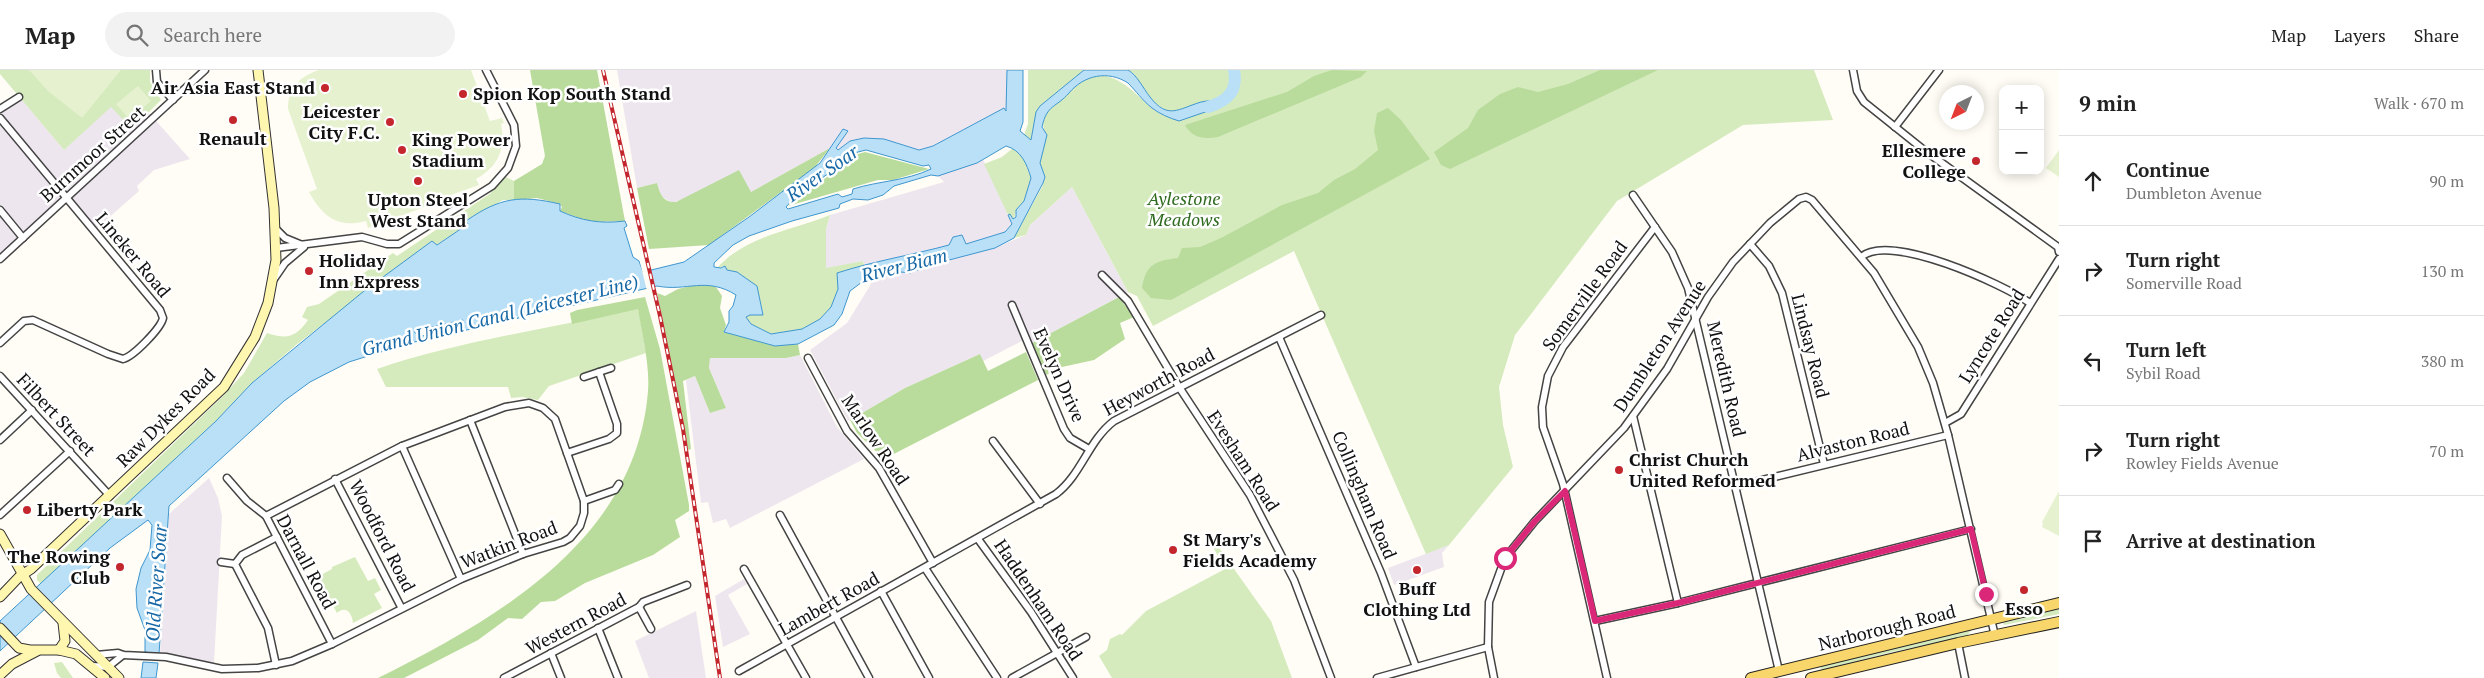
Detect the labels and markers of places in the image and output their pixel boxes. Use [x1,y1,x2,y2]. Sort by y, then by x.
place label: Air Asia East Stand [151,75,315,99]
place label: Spion Kop South Stand [473,81,671,105]
marker: Air Asia East Stand [319,82,331,94]
marker: Spion Kop South Stand [457,88,469,100]
place label: Leicester City F.C. [303,99,380,144]
marker: Renault [227,114,239,126]
marker: Leicester City F.C. [384,116,396,128]
place label: Renault [199,126,267,150]
place label: King Power Stadium [412,127,510,172]
place label: Ellesmere College [1882,138,1966,183]
marker: King Power Stadium [396,144,408,156]
marker: Ellesmere College [1970,155,1982,167]
marker: Upton Steel West Stand [412,175,424,187]
place label: Upton Steel West Stand [368,187,468,232]
place label: Holiday Inn Express [319,248,419,293]
marker: Holiday Inn Express [303,265,315,277]
place label: Christ Church United Reformed [1629,447,1776,492]
marker: Christ Church United Reformed [1613,464,1625,476]
place label: Liberty Park [37,497,143,521]
marker: Liberty Park [21,504,33,516]
place label: St Mary's Fields Academy [1183,527,1317,572]
place label: The Rowing Club [8,544,111,589]
marker: St Mary's Fields Academy [1167,544,1179,556]
marker: The Rowing Club [114,561,126,573]
marker: Buff Clothing Ltd [1411,564,1423,576]
place label: Buff Clothing Ltd [1363,576,1471,621]
marker: Esso [2018,584,2030,596]
place label: Esso [2005,596,2043,620]

